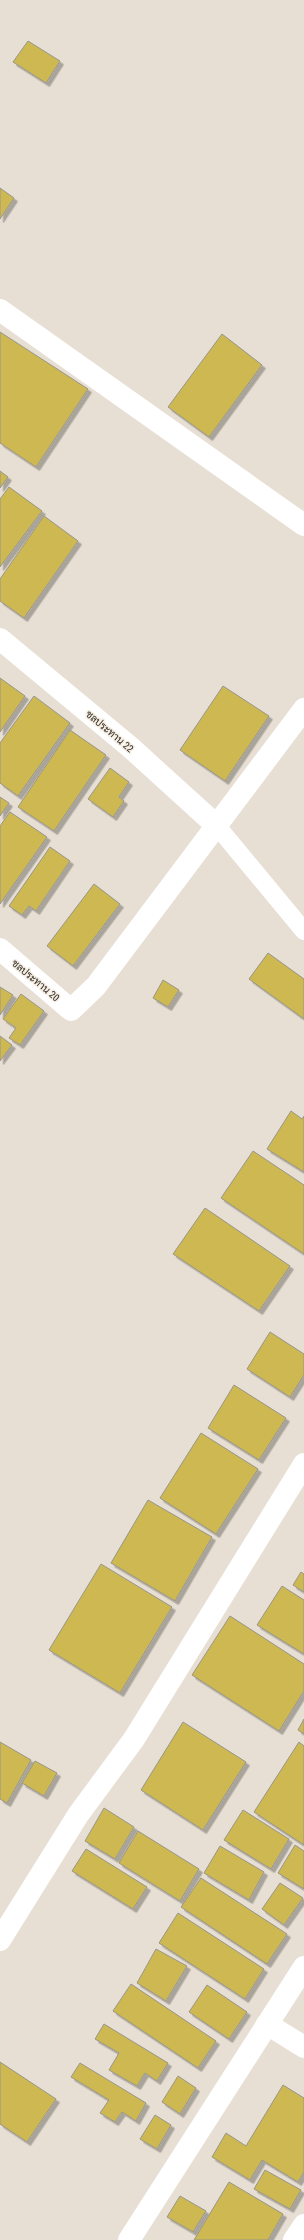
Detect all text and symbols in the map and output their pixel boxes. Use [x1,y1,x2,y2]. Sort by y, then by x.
street label: ชลประทาน 22 [84,708,136,754]
street label: ชลประทาน 20 [10,957,62,1003]

